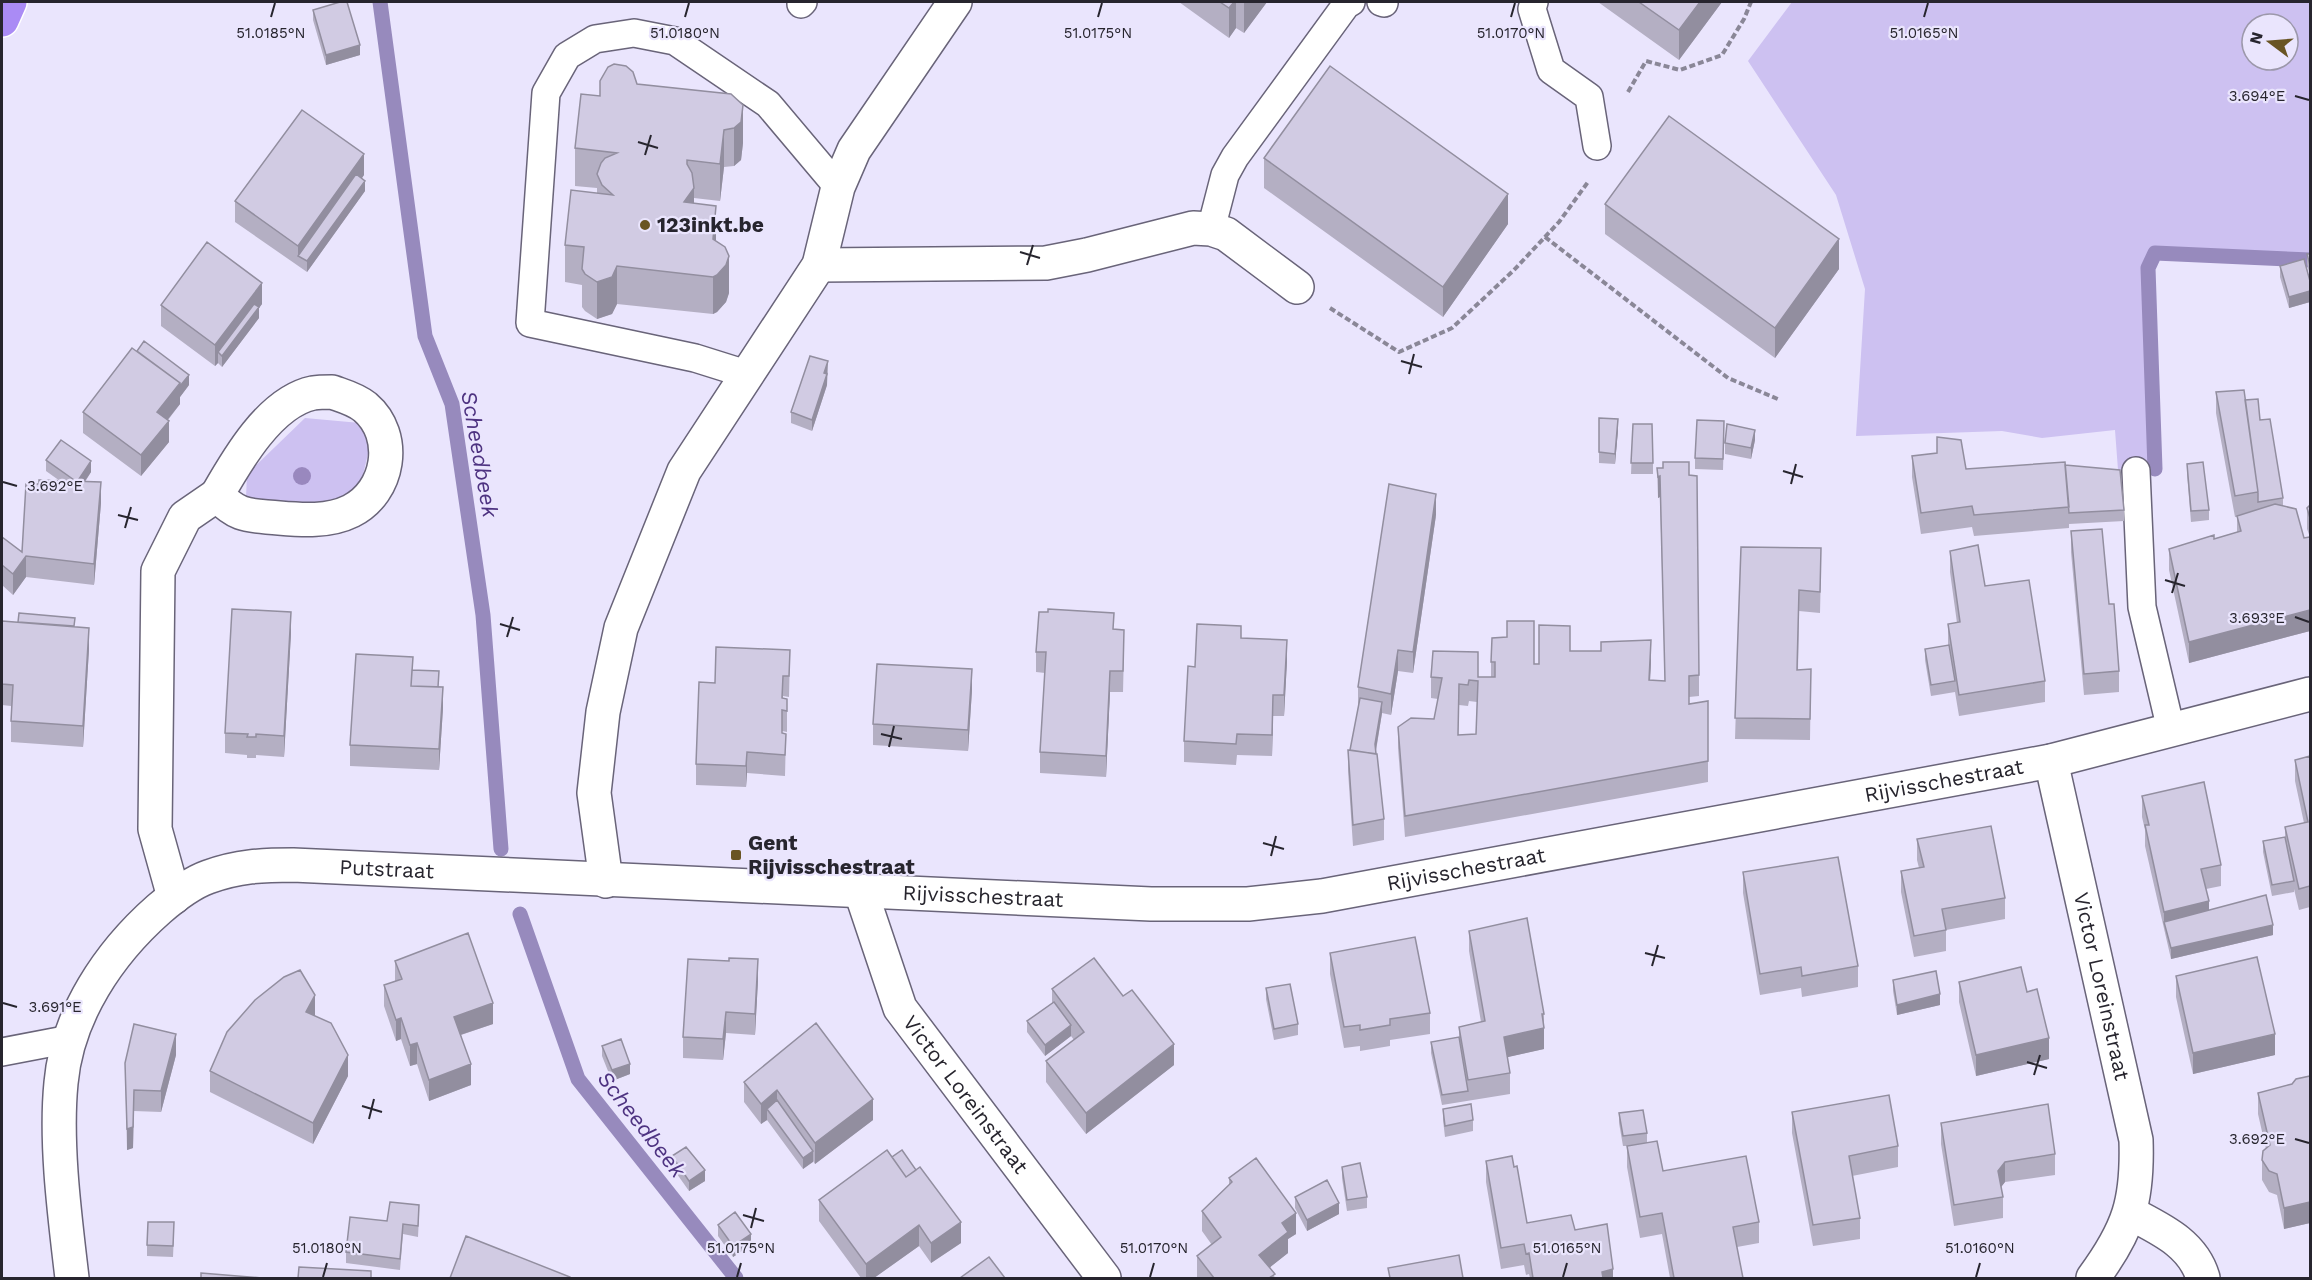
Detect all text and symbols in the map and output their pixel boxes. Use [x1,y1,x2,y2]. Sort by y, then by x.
north arrow [2240,12,2300,72]
text: 51.0185°N [236,24,306,42]
text: 51.0180°N [650,24,720,42]
text: 51.0175°N [1064,24,1132,42]
text: 51.0170°N [1477,24,1545,42]
text: 51.0165°N [1889,24,1959,42]
text: N [2245,30,2267,46]
text: 3.694°E [2229,87,2285,105]
place label: 123inkt.be [657,212,764,237]
marker: 123inkt.be [638,218,652,232]
water label: Scheedbeek [456,389,503,520]
text: 3.692°E [27,477,83,495]
text: 3.693°E [2229,609,2285,627]
street label: Rijvisschestraat [1862,753,2025,807]
place label: Gent Rijvisschestraat [748,830,915,879]
street label: Rijvisschestraat [1385,842,1548,896]
marker: Gent Rijvisschestraat [729,848,743,862]
street label: Putstraat [339,854,435,883]
street label: Rijvisschestraat [902,880,1064,912]
street label: Victor Loreinstraat [2069,890,2135,1083]
text: 3.691°E [28,998,82,1016]
street label: Victor Loreinstraat [898,1010,1034,1179]
water label: Scheedbeek [592,1066,692,1183]
text: 3.692°E [2229,1130,2285,1148]
text: 51.0180°N [292,1239,362,1257]
text: 51.0175°N [707,1239,775,1257]
text: 51.0170°N [1120,1239,1188,1257]
text: 51.0165°N [1532,1239,1602,1257]
text: 51.0160°N [1945,1239,2015,1257]

